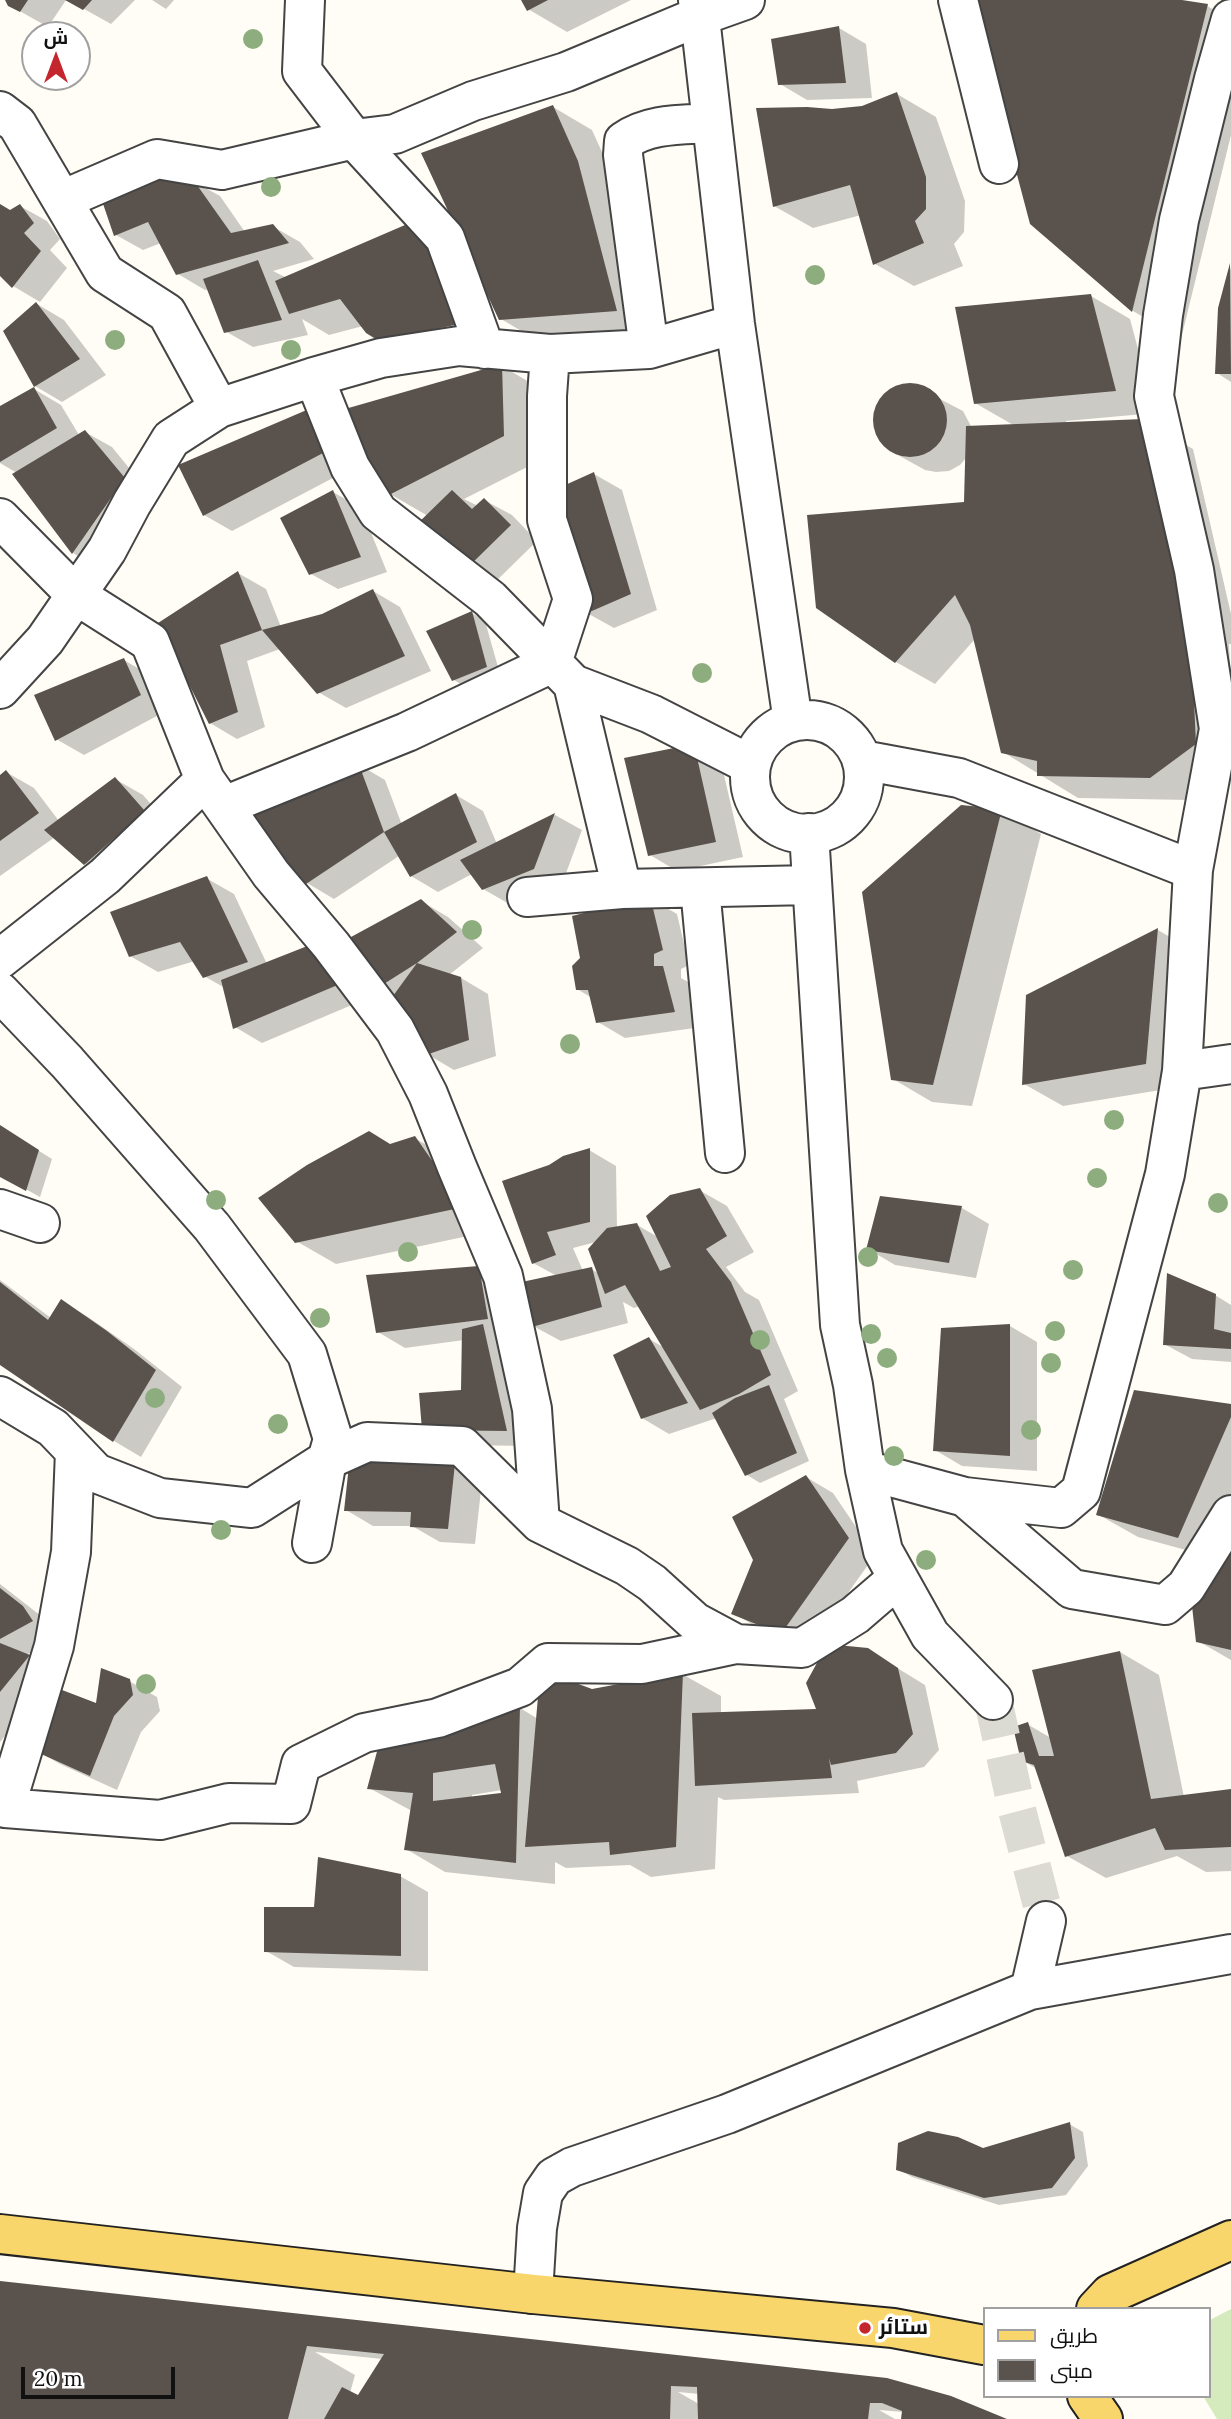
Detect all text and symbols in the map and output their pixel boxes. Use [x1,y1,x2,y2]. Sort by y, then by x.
north arrow [21,21,91,91]
text: ش [44,25,68,49]
legend [982,2307,1210,2398]
place label: ستائر [879,2315,928,2341]
marker: ستائر [857,2320,873,2336]
text: طريق [1050,2322,1098,2349]
scale bar [24,2352,178,2396]
text: مبنى [1050,2357,1093,2384]
text: 20 m [34,2365,83,2392]

